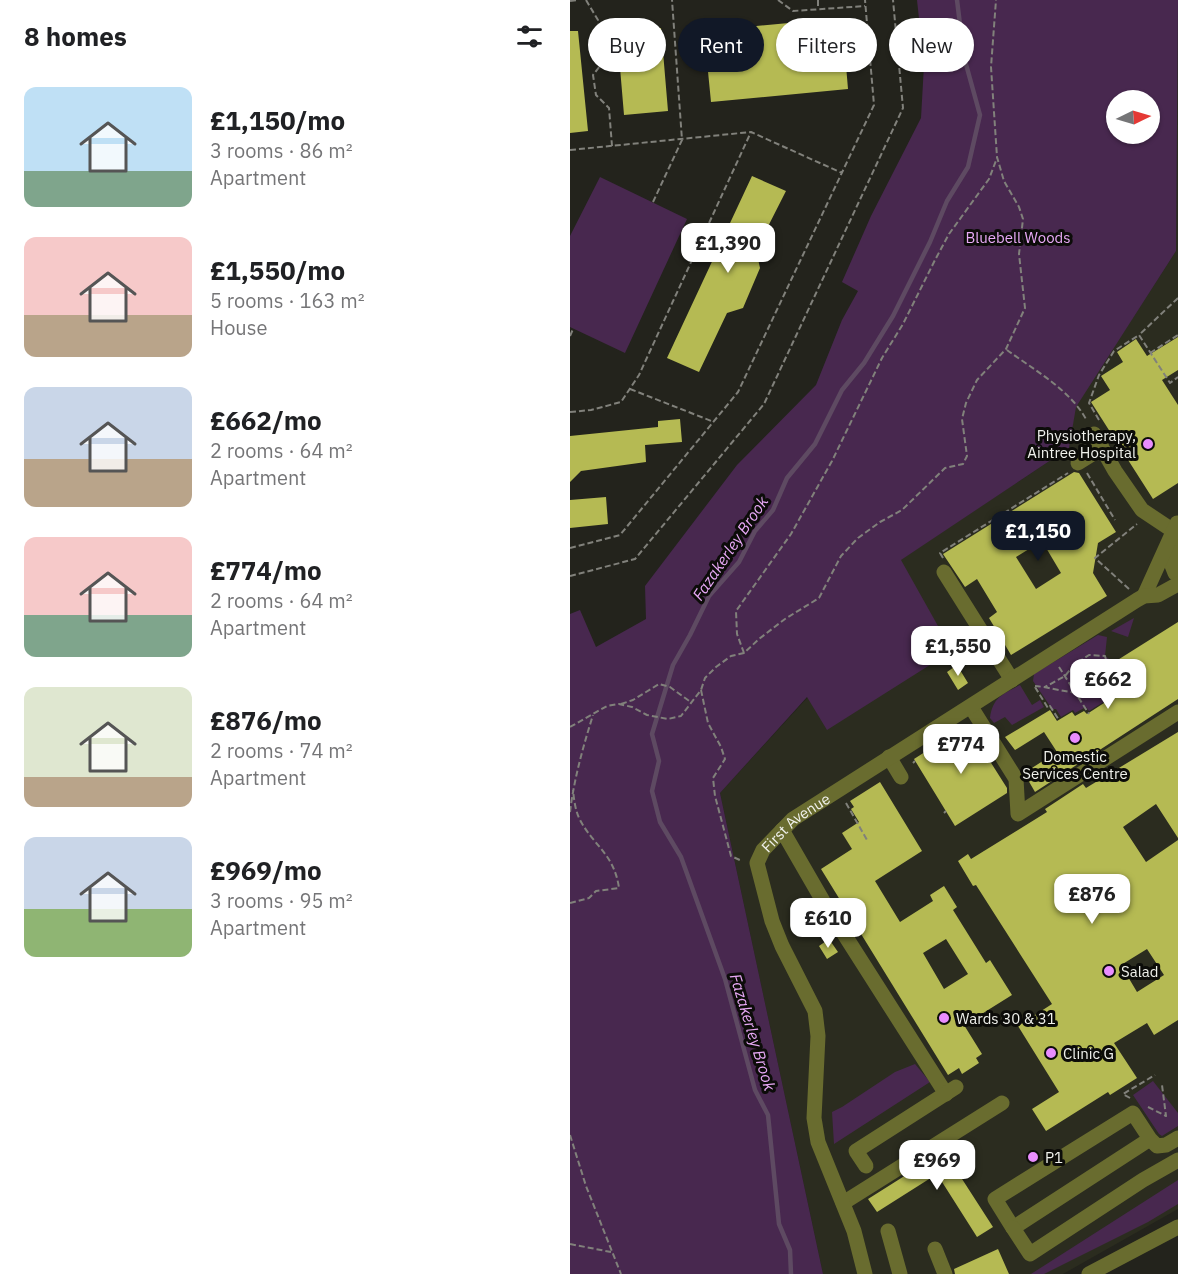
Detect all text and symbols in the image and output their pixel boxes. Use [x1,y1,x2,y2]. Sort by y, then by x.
chip: Buy [588,18,666,72]
chip: Rent [678,18,764,72]
chip: Filters [776,18,877,72]
chip: New [889,18,974,72]
text: 8 homes [24,19,127,53]
icon: filters [513,20,546,53]
north arrow [1106,90,1160,144]
map controls [1106,90,1160,144]
text: £1,150/mo [210,103,345,137]
icon: home [72,111,144,183]
text: 3 rooms · 86 m² [210,137,353,164]
text: Apartment [210,164,306,191]
pin: £1,390 [679,223,777,274]
park label: Bluebell Woods [965,228,1071,247]
text: £1,390 [695,229,761,256]
text: £1,550/mo [210,253,345,287]
icon: home [72,261,144,333]
text: 5 rooms · 163 m² [210,287,365,314]
text: House [210,314,267,341]
text: £662/mo [210,403,322,437]
icon: home [72,411,144,483]
place label: Physiotherapy, Aintree Hospital [1027,426,1136,462]
text: 2 rooms · 64 m² [210,437,353,464]
marker: Physiotherapy, Aintree Hospital [1141,437,1155,451]
text: Apartment [210,464,306,491]
water label: Fazakerley Brook [688,491,773,604]
pin: £1,150 [989,511,1087,562]
text: £1,150 [1005,517,1071,544]
text: £774/mo [210,553,322,587]
icon: home [72,561,144,633]
text: 2 rooms · 64 m² [210,587,353,614]
text: Apartment [210,614,306,641]
pin: £1,550 [909,626,1007,677]
text: £1,550 [925,632,991,659]
pin: £662 [1072,659,1144,710]
text: £662 [1084,665,1132,692]
text: £876/mo [210,703,322,737]
icon: home [72,711,144,783]
pin: £774 [925,724,997,775]
text: £774 [937,730,985,757]
marker: Domestic Services Centre [1068,731,1082,745]
text: 2 rooms · 74 m² [210,737,353,764]
place label: Domestic Services Centre [1022,747,1128,783]
text: Apartment [210,764,306,791]
street label: First Avenue [757,789,833,856]
text: £969/mo [210,853,322,887]
icon: home [72,861,144,933]
pin: £876 [1056,874,1128,925]
text: £876 [1068,880,1116,907]
text: 3 rooms · 95 m² [210,887,353,914]
pin: £610 [792,898,864,949]
text: £610 [804,904,852,931]
text: Apartment [210,914,306,941]
place label: Salad [1121,962,1159,981]
marker: Salad [1102,964,1116,978]
water label: Fazakerley Brook [726,971,781,1094]
place label: Wards 30 & 31 [956,1009,1056,1028]
marker: Wards 30 & 31 [937,1011,951,1025]
place label: Clinic G [1063,1044,1114,1063]
marker: Clinic G [1044,1046,1058,1060]
pin: £969 [901,1140,973,1191]
text: £969 [913,1146,961,1173]
place label: P1 [1045,1148,1063,1167]
marker: P1 [1026,1150,1040,1164]

